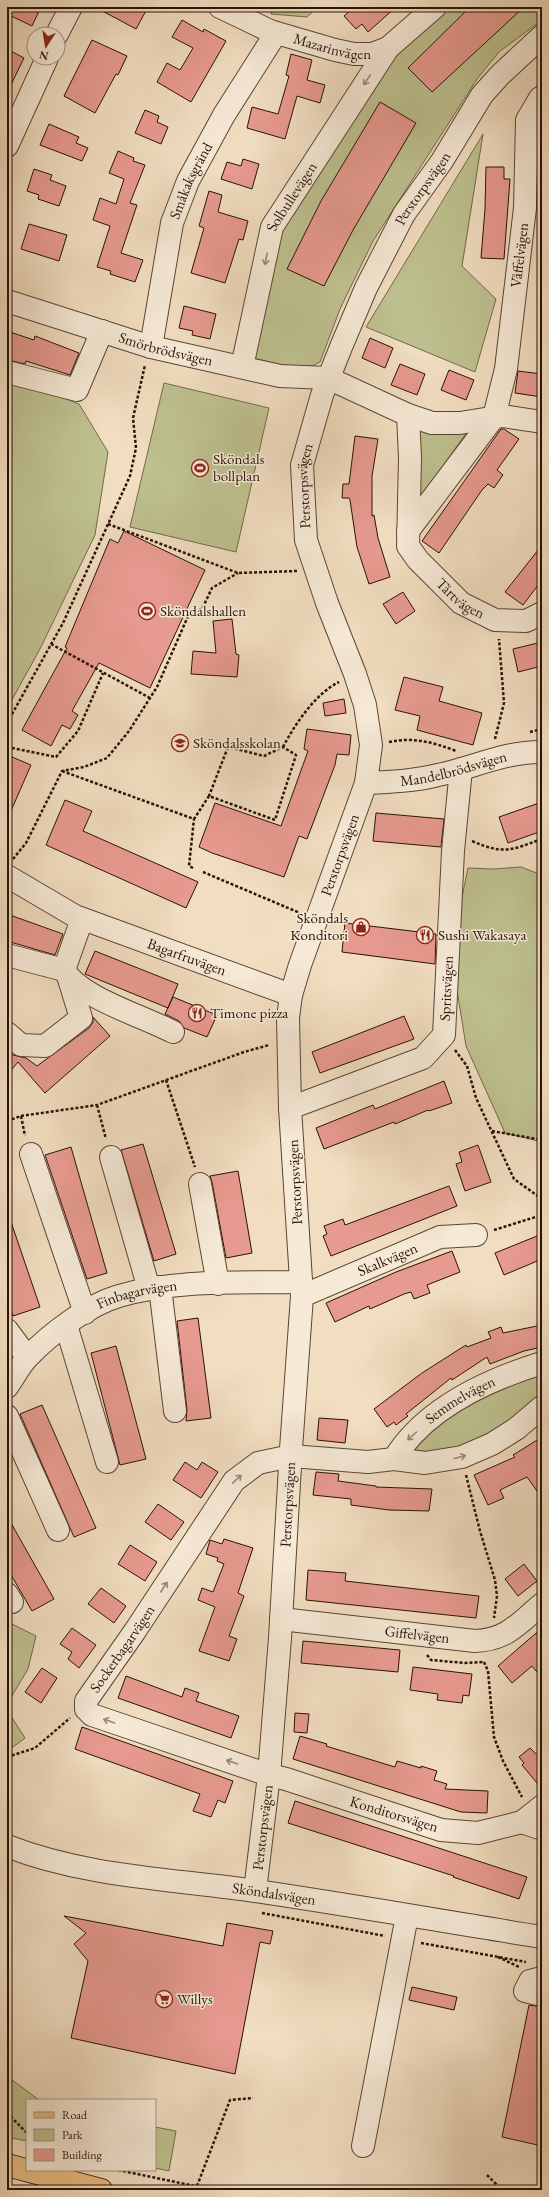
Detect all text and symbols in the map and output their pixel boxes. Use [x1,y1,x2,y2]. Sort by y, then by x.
north arrow [26,26,66,66]
street label: Mazarinvägen [291,28,371,63]
text: N [38,48,50,64]
one-way arrow [362,74,370,86]
street label: Småkaksgränd [164,138,217,222]
street label: Perstorpsvägen [390,148,455,228]
street label: Solbullevägen [261,158,321,233]
street label: Våffelvägen [506,222,532,288]
one-way arrow [262,252,270,265]
street label: Smörbrödsvägen [116,327,215,370]
street label: Perstorpsvägen [292,441,317,529]
place label: Sköndals bollplan [213,449,265,485]
sports icon: Sköndals bollplan [190,458,210,478]
street label: Tårtvägen [432,574,488,622]
sports icon: Sköndalshallen [137,601,157,621]
place label: Sköndalshallen [160,601,246,620]
school or university icon: Sköndalsskolan [170,733,190,753]
place label: Sköndalsskolan [193,733,281,752]
street label: Mandelbrödsvägen [399,746,509,790]
street label: Perstorpsvägen [316,811,363,898]
place label: Sköndals Konditori [290,908,348,944]
shop icon: Sköndals Konditori [351,917,371,937]
restaurant icon: Sushi Wakasaya [415,925,435,945]
place label: Sushi Wakasaya [438,925,526,944]
street label: Bagarfruvägen [145,933,229,980]
street label: Spritsvägen [435,955,457,1022]
restaurant icon: Timone pizza [187,1003,207,1023]
place label: Timone pizza [210,1003,288,1022]
street label: Perstorpsvägen [283,1139,306,1225]
street label: Skalkvägen [354,1238,420,1280]
street label: Finbagarvägen [93,1275,178,1313]
street label: Semmelvägen [421,1371,498,1428]
one-way arrow [407,1431,417,1441]
one-way arrow [453,1453,466,1460]
street label: Perstorpsvägen [275,1461,299,1548]
one-way arrow [232,1475,242,1484]
one-way arrow [160,1582,168,1593]
street label: Sockerbagarvägen [85,1601,159,1696]
street label: Giffelvägen [384,1621,451,1647]
one-way arrow [103,1716,115,1724]
one-way arrow [226,1758,238,1766]
street label: Perstorpsvägen [248,1784,277,1871]
street label: Konditorsvägen [348,1791,441,1836]
street label: Sköndalsvägen [231,1878,317,1909]
supermarket icon: Willys [154,1989,174,2009]
place label: Willys [177,1989,213,2008]
legend [26,2099,156,2171]
text: Road [62,2107,88,2123]
text: Park [62,2127,83,2143]
text: Building [62,2147,103,2163]

